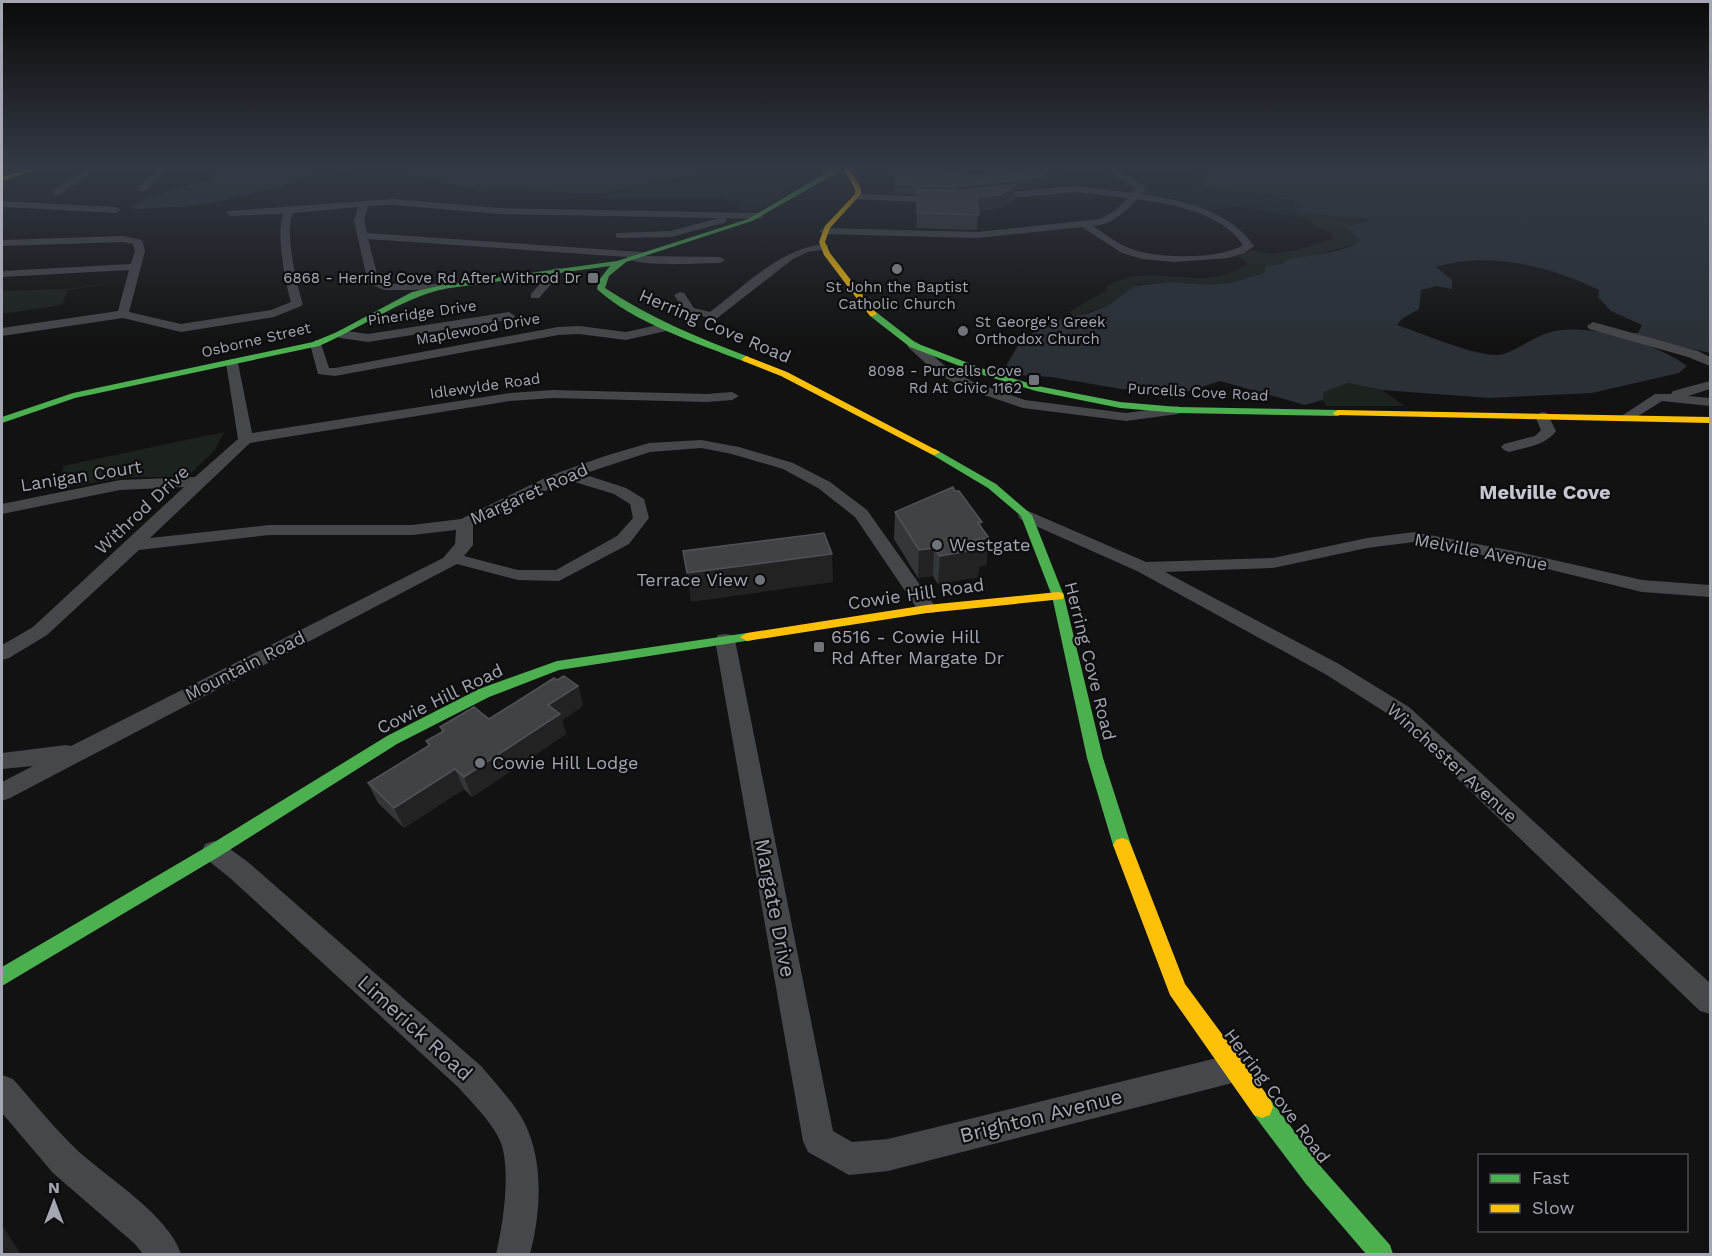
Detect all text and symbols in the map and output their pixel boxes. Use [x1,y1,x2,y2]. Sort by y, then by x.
marker: St John the Baptist Catholic Church [890,262,904,276]
place label: 6868 - Herring Cove Rd After Withrod Dr [283,269,581,287]
marker: 6868 - Herring Cove Rd After Withrod Dr [586,271,600,285]
place label: St John the Baptist Catholic Church [826,278,969,313]
street label: Herring Cove Road [636,284,794,367]
street label: Pineridge Drive [366,296,478,330]
street label: Maplewood Drive [414,309,542,349]
place label: St George's Greek Orthodox Church [975,313,1106,348]
street label: Osborne Street [199,318,313,361]
marker: St George's Greek Orthodox Church [956,324,970,338]
place label: 8098 - Purcells Cove Rd At Civic 1162 [868,362,1022,397]
street label: Idlewylde Road [429,369,541,403]
marker: 8098 - Purcells Cove Rd At Civic 1162 [1027,373,1041,387]
street label: Purcells Cove Road [1127,379,1269,405]
street label: Lanigan Court [19,455,144,495]
street label: Margaret Road [467,458,591,529]
street label: Withrod Drive [90,461,193,559]
district label: Melville Cove [1479,480,1611,504]
street label: Melville Avenue [1413,528,1550,575]
place label: Westgate [949,534,1030,555]
marker: Westgate [930,538,944,552]
place label: Terrace View [636,569,748,590]
marker: Terrace View [753,573,767,587]
street label: Cowie Hill Road [846,574,986,613]
street label: Herring Cove Road [1061,579,1120,742]
street label: Mountain Road [181,626,308,705]
place label: 6516 - Cowie Hill Rd After Margate Dr [831,626,1004,668]
marker: 6516 - Cowie Hill Rd After Margate Dr [812,640,826,654]
street label: Cowie Hill Road [373,659,506,738]
street label: Winchester Avenue [1383,699,1522,827]
place label: Cowie Hill Lodge [492,752,638,773]
marker: Cowie Hill Lodge [473,756,487,770]
street label: Margate Drive [750,836,801,979]
street label: Limerick Road [353,969,478,1086]
street label: Herring Cove Road [1220,1024,1335,1167]
street label: Brighton Avenue [957,1083,1125,1148]
legend [1478,1154,1688,1232]
text: Fast [1532,1167,1570,1188]
north arrow [24,1172,84,1232]
text: N [48,1178,60,1197]
text: Slow [1532,1197,1575,1218]

